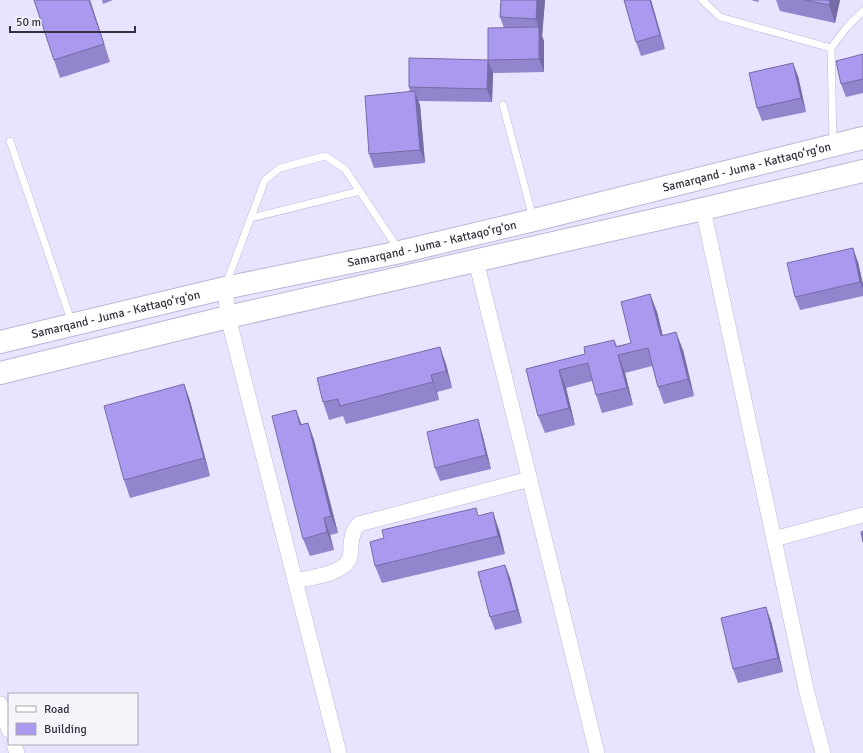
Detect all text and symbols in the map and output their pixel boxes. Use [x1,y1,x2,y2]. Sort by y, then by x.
scale bar [10,8,135,34]
text: 50 m [16,15,41,30]
street label: Samarqand - Juma - Kattaqo‘rg‘on [661,139,832,195]
street label: Samarqand - Juma - Kattaqo‘rg‘on [346,217,518,270]
street label: Samarqand - Juma - Kattaqo‘rg‘on [30,287,202,342]
legend [8,693,138,745]
text: Road [44,702,70,717]
text: Building [44,722,87,737]

